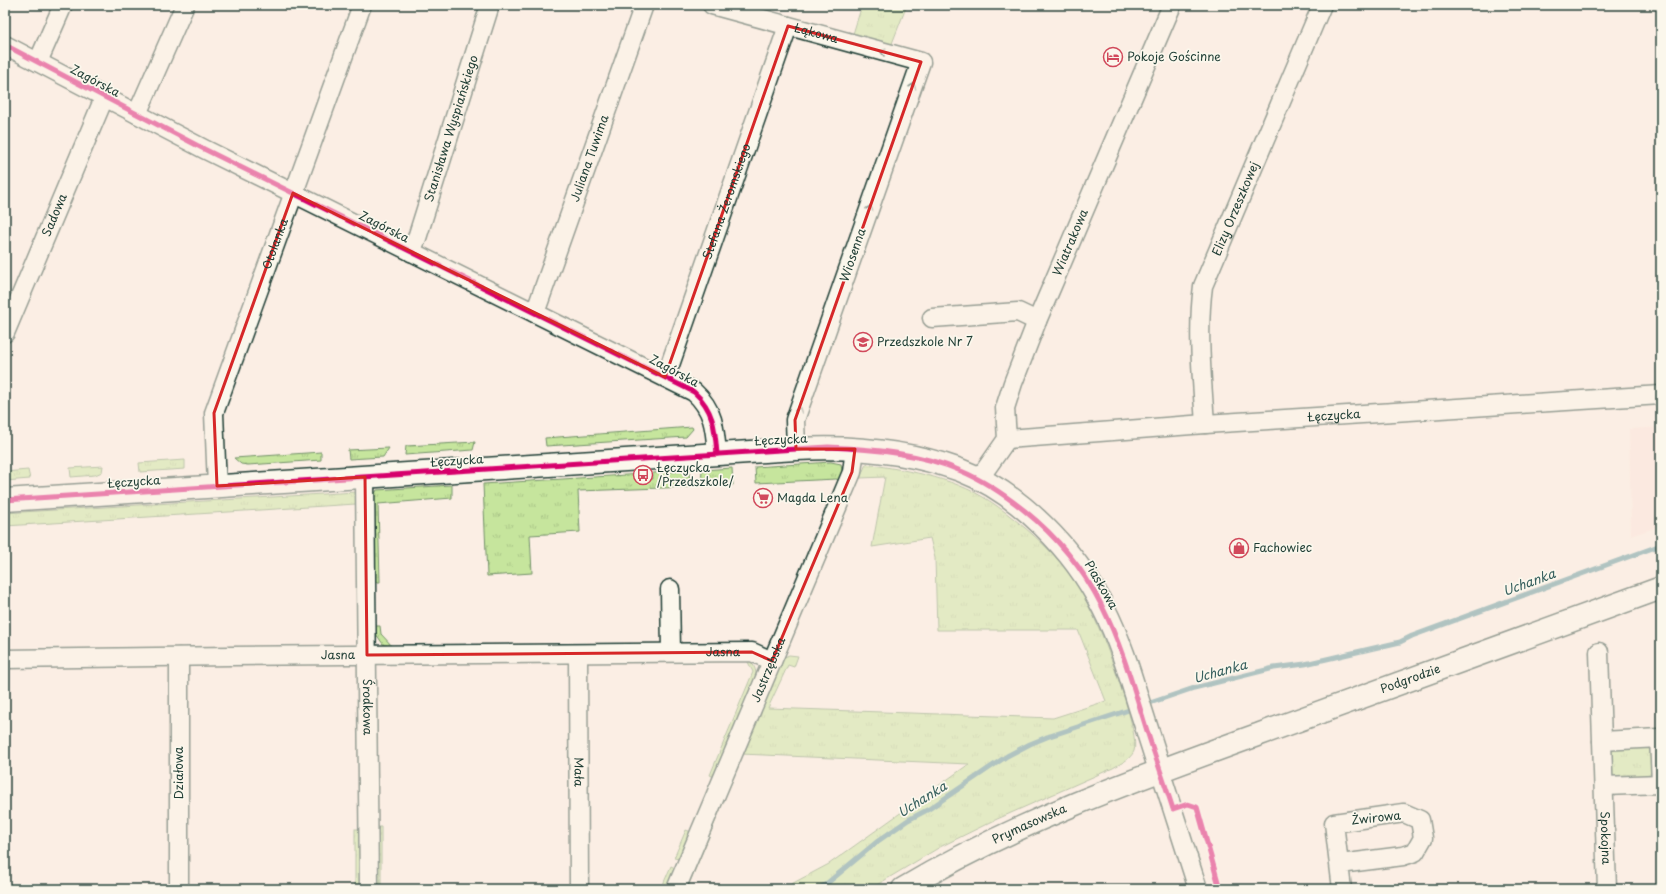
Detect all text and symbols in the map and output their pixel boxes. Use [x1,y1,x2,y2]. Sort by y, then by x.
street label: Łąkowa [792,18,841,47]
hotel icon: Pokoje Gościnne [1102,46,1124,68]
place label: Pokoje Gościnne [1127,47,1221,65]
one-way arrow [880,48,887,57]
street label: Stanisława Wyspiańskiego [419,52,482,204]
street label: Zagórska [67,59,124,101]
one-way arrow [908,82,916,89]
street label: Juliana Tuwima [565,112,613,204]
street label: Stefana Żeromskiego [697,141,754,262]
street label: Elizy Orzeszkowej [1207,159,1263,258]
street label: Sadowa [37,190,71,239]
one-way arrow [865,205,873,212]
street label: Wiatrakowa [1047,205,1092,278]
street label: Zagórska [356,206,413,247]
street label: Otolanka [257,215,292,272]
street label: Wiosenna [834,225,870,284]
school or university icon: Przedszkole Nr 7 [852,331,874,353]
place label: Przedszkole Nr 7 [877,332,973,350]
street label: Zagórska [646,349,703,391]
street label: Łęczycka [1306,404,1362,426]
one-way arrow [794,407,803,414]
street label: Łęczycka [753,429,808,449]
street label: Łęczycka [429,449,484,471]
place label: Łęczycka /Przedszkole/ [656,458,734,490]
bus stop icon: Łęczycka /Przedszkole/ [632,464,654,486]
street label: Łęczycka [106,470,161,492]
supermarket icon: Magda Lena [752,487,774,509]
place label: Magda Lena [777,488,849,506]
shop icon: Fachowiec [1228,537,1250,559]
place label: Fachowiec [1253,538,1312,556]
street label: Piaskowa [1081,557,1123,613]
water label: Uchanka [1500,563,1559,600]
street label: Jastrzębska [746,633,790,705]
street label: Jasna [706,642,741,660]
street label: Jasna [321,645,356,663]
water label: Uchanka [1191,654,1250,687]
street label: Podgrodzie [1377,659,1443,697]
street label: Środkowa [359,679,378,736]
street label: Działowa [169,746,187,799]
street label: Mała [570,757,589,787]
water label: Uchanka [894,776,951,821]
street label: Prymasowska [989,798,1069,848]
street label: Żwirowa [1350,805,1402,829]
street label: Spokojna [1596,811,1616,865]

